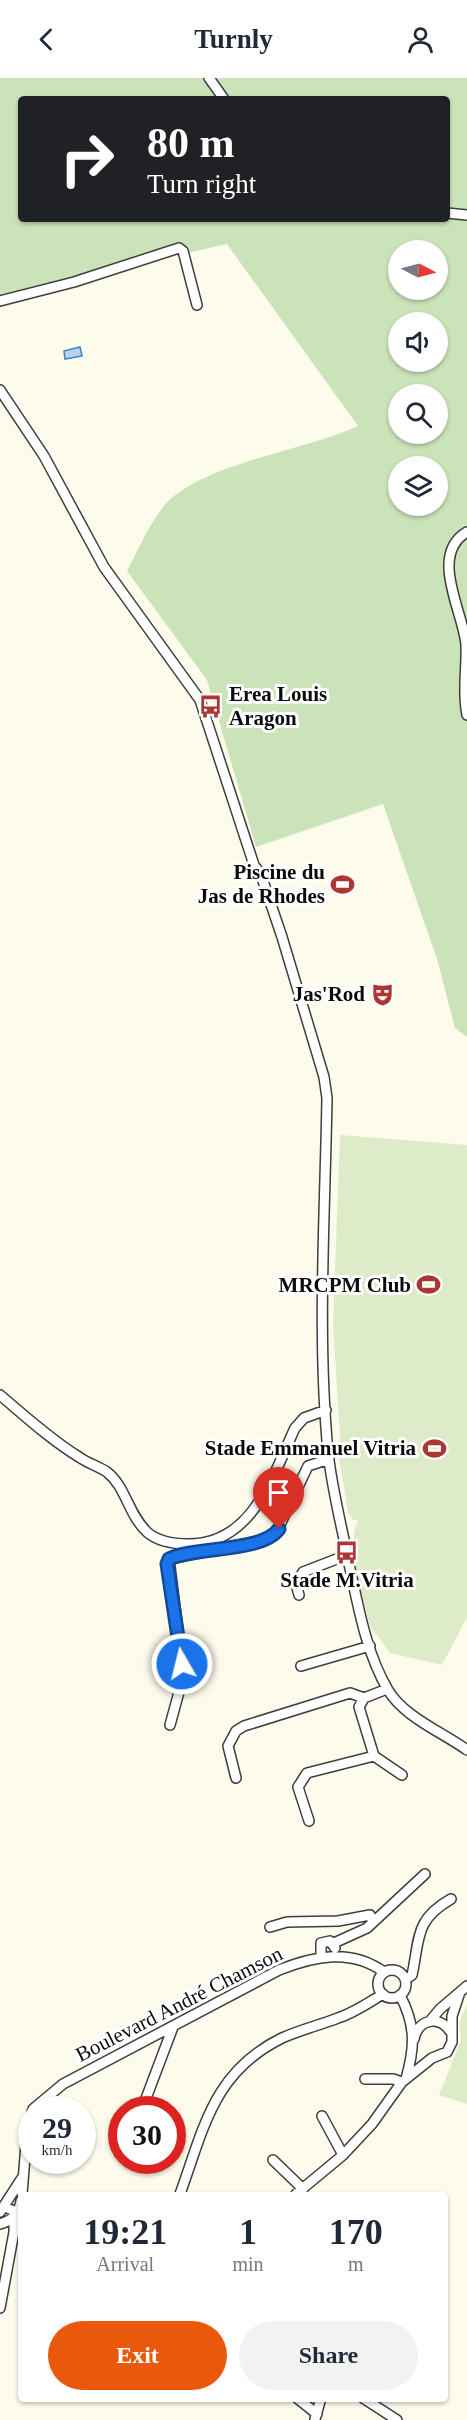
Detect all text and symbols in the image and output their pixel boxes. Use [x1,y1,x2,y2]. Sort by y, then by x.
icon: back [30,23,63,56]
icon: person [404,23,437,56]
text: Turnly [194,24,273,54]
icon: right [48,120,126,198]
text: 80 m [147,120,235,166]
text: Turn right [147,169,256,199]
north arrow [388,240,448,300]
map controls [388,240,448,516]
button: sound [388,312,448,372]
button: search [388,384,448,444]
button: layers [388,456,448,516]
place label: Erea Louis Aragon [229,682,327,730]
bus stop icon: Erea Louis Aragon [198,693,224,719]
place label: Piscine du Jas de Rhodes [198,860,325,908]
sports icon: Piscine du Jas de Rhodes [330,871,356,897]
theatre icon: Jas'Rod [370,981,396,1007]
place label: Jas'Rod [293,982,365,1006]
sports icon: MRCPM Club [416,1272,442,1298]
place label: MRCPM Club [279,1273,411,1297]
sports icon: Stade Emmanuel Vitria [421,1435,447,1461]
place label: Stade Emmanuel Vitria [205,1436,416,1460]
pin [253,1467,304,1529]
icon: arrive [262,1476,295,1509]
bus stop icon: Stade M.Vitria [334,1539,360,1565]
place label: Stade M.Vitria [280,1568,414,1592]
position arrow [150,1632,214,1696]
street label: Boulevard André Chamson [72,1941,287,2067]
speed limit sign: 30 [108,2096,186,2174]
text: 29 [42,2111,72,2144]
text: km/h [42,2142,72,2158]
text: 19:21 [83,2212,167,2252]
text: 1 [239,2212,257,2252]
text: 170 [329,2212,383,2252]
text: Arrival [96,2253,154,2275]
text: min [232,2253,264,2275]
text: m [348,2253,364,2275]
button: Exit [48,2321,227,2390]
button: Share [239,2321,418,2390]

